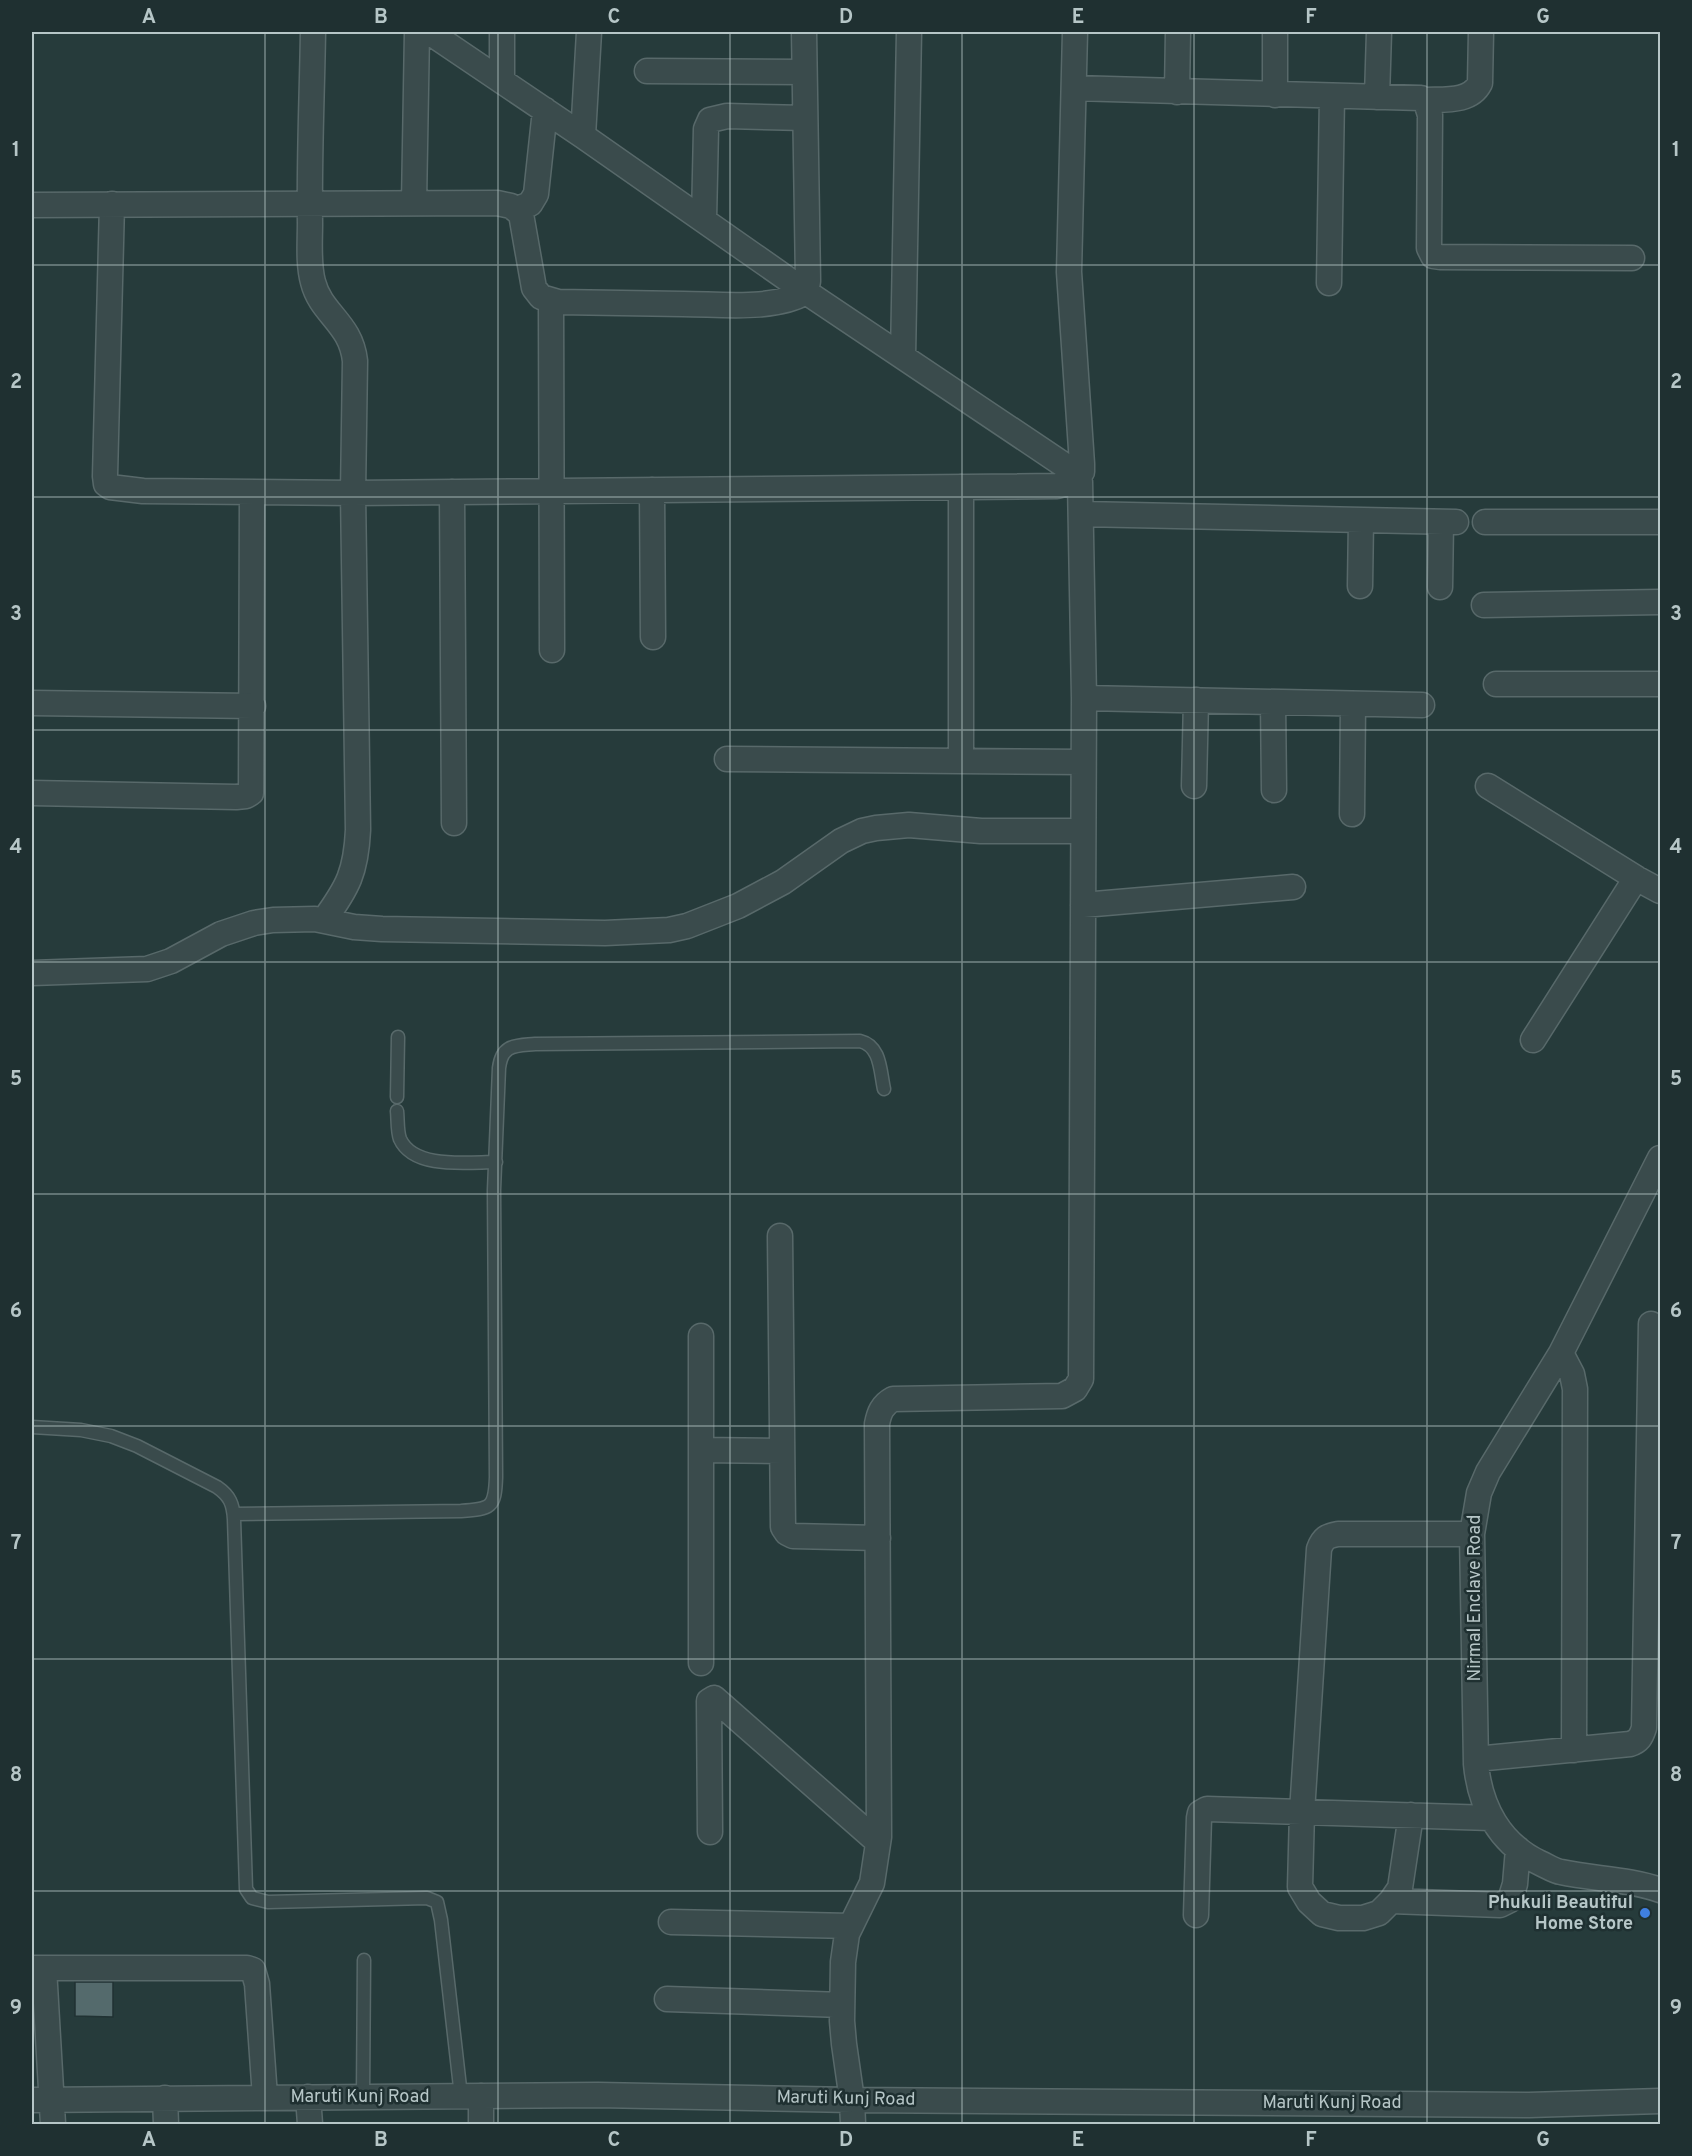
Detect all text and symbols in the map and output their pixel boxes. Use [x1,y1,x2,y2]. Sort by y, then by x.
text: A [142,5,156,31]
text: B [374,5,388,31]
text: C [608,5,620,31]
text: D [839,5,853,31]
text: E [1072,5,1084,31]
text: F [1305,5,1317,31]
text: G [1536,5,1550,31]
text: 1 [12,138,20,164]
text: 1 [1672,138,1680,164]
text: 2 [10,370,22,396]
text: 2 [1670,370,1682,396]
text: 3 [10,602,22,628]
text: 3 [1670,602,1682,628]
text: 4 [10,835,22,861]
text: 4 [1670,835,1682,861]
text: 5 [10,1067,22,1093]
text: 5 [1670,1067,1682,1093]
text: 6 [10,1299,22,1325]
text: 6 [1670,1299,1682,1325]
street label: Nirmal Enclave Road [1464,1515,1487,1681]
text: 7 [11,1531,21,1557]
text: 7 [1671,1531,1681,1557]
text: 8 [10,1763,22,1789]
text: 8 [1670,1763,1682,1789]
place label: Phukuli Beautiful Home Store [1488,1892,1633,1936]
marker: Phukuli Beautiful Home Store [1638,1906,1652,1920]
text: 9 [10,1996,22,2022]
text: 9 [1670,1996,1682,2022]
street label: Maruti Kunj Road [290,2086,430,2109]
street label: Maruti Kunj Road [776,2086,916,2112]
street label: Maruti Kunj Road [1262,2092,1402,2115]
text: A [142,2128,156,2154]
text: B [374,2128,388,2154]
text: C [608,2128,620,2154]
text: D [839,2128,853,2154]
text: E [1072,2128,1084,2154]
text: F [1305,2128,1317,2154]
text: G [1536,2128,1550,2154]

